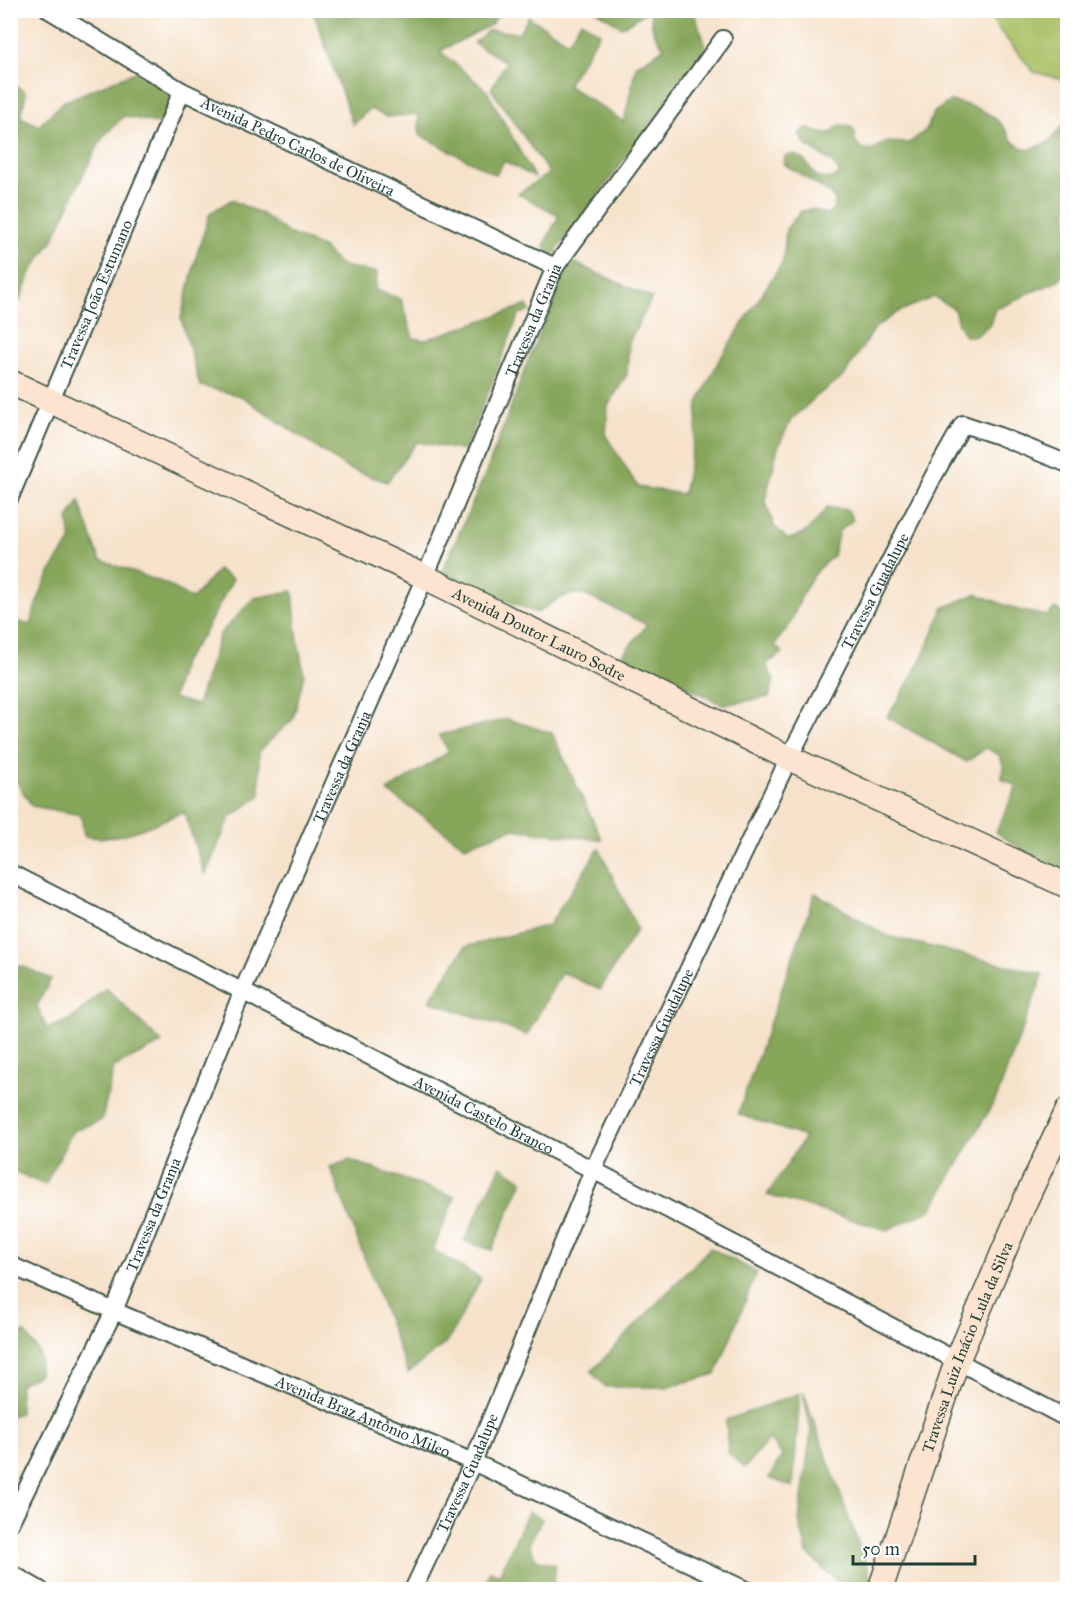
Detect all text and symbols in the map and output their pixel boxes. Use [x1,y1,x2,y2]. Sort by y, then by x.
street label: Avenida Pedro Carlos de Oliveira [197,91,398,200]
street label: Travessa João Estumano [56,217,136,372]
street label: Travessa da Granja [501,260,565,380]
street label: Travessa Guadalupe [837,529,913,652]
street label: Avenida Doutor Lauro Sodre [449,582,629,685]
street label: Travessa da Granja [308,707,375,826]
street label: Travessa Guadalupe [625,965,697,1089]
street label: Avenida Castelo Branco [410,1071,557,1158]
street label: Travessa da Granja [121,1155,184,1274]
street label: Travessa Luiz Inácio Lula da Silva [917,1238,1016,1455]
street label: Avenida Braz Antônio Mileo [272,1370,453,1461]
street label: Travessa Guadalupe [432,1410,502,1535]
scale bar [853,1528,974,1566]
text: 50 m [862,1538,900,1560]

